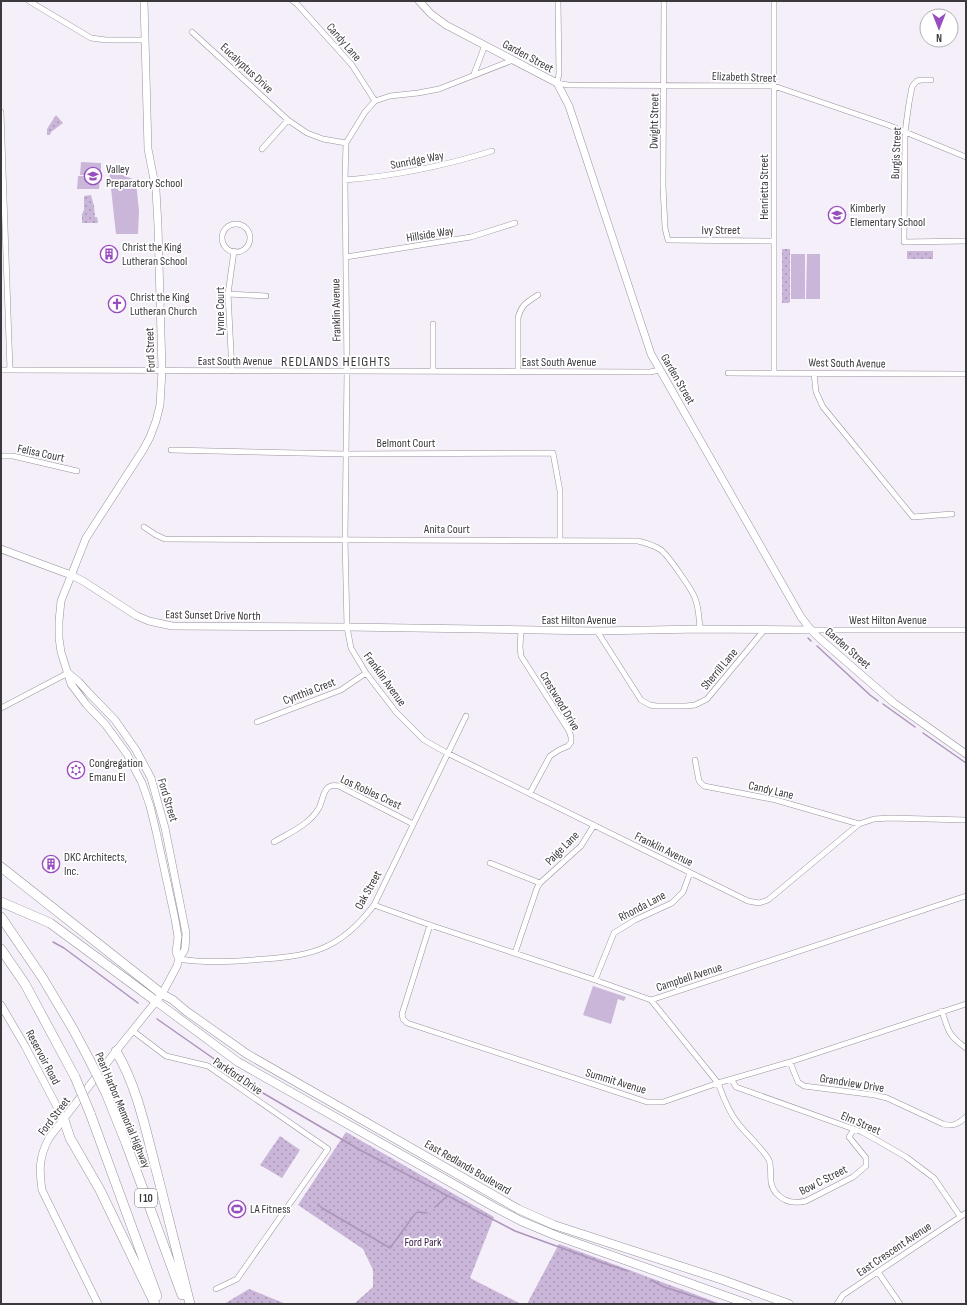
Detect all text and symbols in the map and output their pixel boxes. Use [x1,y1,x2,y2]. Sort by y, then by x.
north arrow [919,8,959,48]
street label: Candy Lane [323,20,364,65]
text: N [936,31,942,44]
street label: Garden Street [500,37,556,76]
street label: Eucalyptus Drive [217,40,276,97]
street label: Elizabeth Street [712,69,777,86]
street label: Dwight Street [647,93,662,149]
street label: Burgis Street [888,126,905,179]
street label: Sunridge Way [389,148,445,173]
street label: Henrietta Street [757,154,772,220]
place label: Valley Preparatory School [106,162,182,191]
school or university icon: Valley Preparatory School [83,166,103,186]
place label: Kimberly Elementary School [850,201,925,230]
school or university icon: Kimberly Elementary School [827,205,847,225]
street label: Hillside Way [405,223,455,246]
street label: Ivy Street [702,223,741,238]
place label: Christ the King Lutheran School [122,240,187,269]
building icon: Christ the King Lutheran School [99,244,119,264]
street label: Franklin Avenue [328,278,345,342]
street label: Lynne Court [213,286,228,335]
place label: Christ the King Lutheran Church [130,290,197,319]
church icon: Christ the King Lutheran Church [107,294,127,314]
street label: Ford Street [142,327,159,373]
street label: Garden Street [657,351,698,408]
district label: REDLANDS HEIGHTS [281,353,391,370]
street label: East South Avenue [198,354,272,369]
street label: East South Avenue [522,355,596,370]
street label: West South Avenue [808,355,886,372]
street label: Belmont Court [377,436,436,451]
street label: Felisa Court [16,441,66,466]
street label: Anita Court [423,522,470,537]
street label: East Sunset Drive North [165,607,261,624]
street label: East Hilton Avenue [542,613,617,628]
street label: West Hilton Avenue [849,613,927,628]
street label: Garden Street [822,624,874,673]
street label: Sherrill Lane [698,645,741,693]
street label: Franklin Avenue [360,649,409,709]
street label: Crestwood Drive [536,669,583,734]
street label: Cynthia Crest [281,674,338,708]
place label: Congregation Emanu El [89,756,143,785]
synagogue icon: Congregation Emanu El [66,760,86,780]
street label: Los Robles Crest [338,772,404,813]
street label: Ford Street [154,777,181,824]
street label: Candy Lane [747,778,795,803]
street label: Paige Lane [542,828,583,869]
street label: Franklin Avenue [632,829,696,870]
place label: DKC Architects, Inc. [64,850,127,879]
building icon: DKC Architects, Inc. [41,854,61,874]
street label: Oak Street [352,868,385,912]
street label: Rhonda Lane [616,888,669,925]
street label: Campbell Avenue [654,960,724,995]
street label: Reservoir Road [22,1027,63,1087]
street label: Pearl Harbor Memorial Highway [91,1050,154,1171]
street label: Parkford Drive [210,1054,266,1099]
street label: Summit Avenue [584,1065,648,1098]
street label: Grandview Drive [819,1071,886,1096]
street label: Ford Street [35,1094,74,1139]
street label: Elm Street [838,1108,883,1139]
street label: East Redlands Boulevard [422,1137,514,1198]
street label: Bow C Street [797,1162,850,1199]
road number: I 10 [135,1189,157,1207]
sports icon: LA Fitness [227,1199,247,1219]
place label: LA Fitness [250,1202,291,1217]
street label: East Crescent Avenue [854,1219,935,1280]
park label: Ford Park [404,1235,442,1250]

